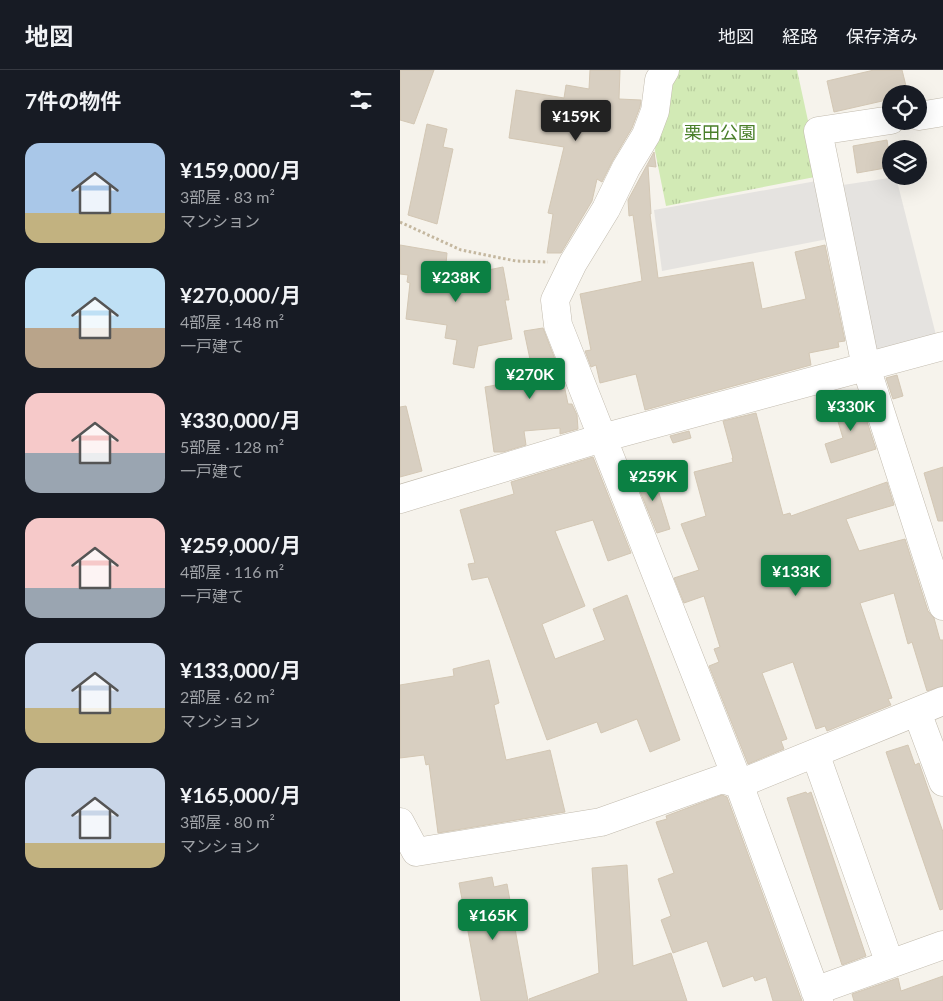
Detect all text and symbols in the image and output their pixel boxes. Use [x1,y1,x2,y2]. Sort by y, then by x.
text: 地図 [25,21,73,50]
text: 地図 [718,25,754,47]
text: 経路 [782,25,818,47]
text: 保存済み [846,25,918,47]
map controls [882,85,927,185]
button: locate [882,85,927,130]
icon: filters [347,86,375,114]
text: 7件の物件 [25,88,121,113]
pin: ¥159K [541,100,611,142]
text: ¥159K [552,106,600,125]
park label: 栗田公園 [684,121,756,143]
button: layers [882,140,927,185]
text: ¥159,000/月 [180,157,301,182]
icon: home [65,163,125,223]
text: 3部屋 · 83 m² [180,187,275,206]
text: マンション [180,211,260,230]
pin: ¥238K [421,260,491,303]
text: ¥238K [432,267,480,286]
text: ¥270,000/月 [180,282,301,307]
icon: home [65,288,125,348]
text: 4部屋 · 148 m² [180,312,284,331]
text: 一戸建て [180,336,244,355]
pin: ¥270K [495,358,565,400]
text: ¥270K [506,364,554,383]
pin: ¥330K [816,390,886,432]
text: ¥330K [827,396,875,415]
text: ¥330,000/月 [180,407,301,432]
icon: home [65,413,125,473]
text: 5部屋 · 128 m² [180,437,284,456]
pin: ¥259K [618,460,688,502]
text: 一戸建て [180,461,244,480]
text: ¥259K [629,466,677,485]
text: ¥259,000/月 [180,532,301,557]
icon: home [65,538,125,598]
pin: ¥133K [761,554,831,597]
text: ¥133K [772,561,820,580]
text: 4部屋 · 116 m² [180,562,284,581]
text: 一戸建て [180,586,244,605]
text: ¥133,000/月 [180,657,301,682]
icon: home [65,663,125,723]
text: 2部屋 · 62 m² [180,687,275,706]
text: マンション [180,711,260,730]
text: ¥165,000/月 [180,782,301,807]
icon: home [65,788,125,848]
text: 3部屋 · 80 m² [180,812,275,831]
text: マンション [180,836,260,855]
pin: ¥165K [458,898,528,941]
text: ¥165K [469,905,517,924]

